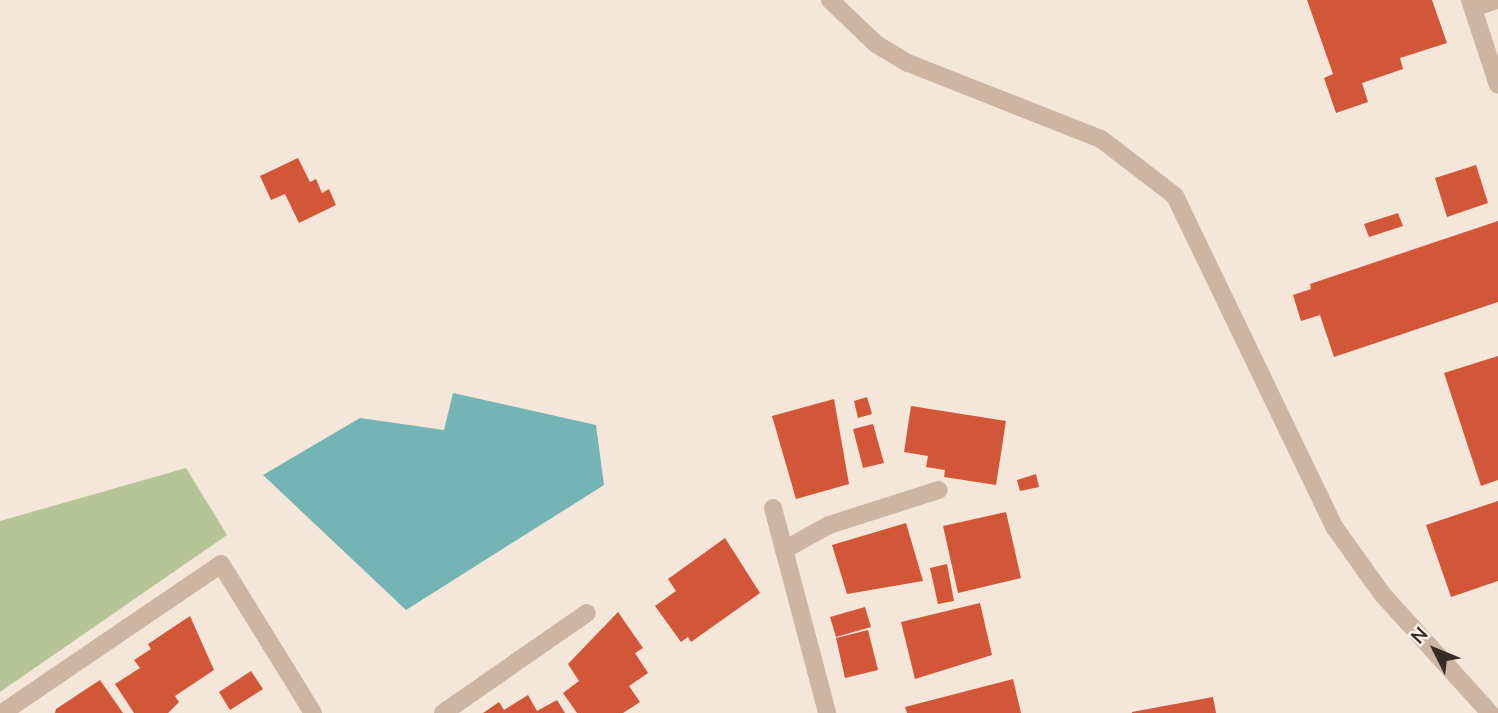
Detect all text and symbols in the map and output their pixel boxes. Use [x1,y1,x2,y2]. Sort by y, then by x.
north arrow [1400,615,1470,685]
text: N [1405,622,1434,650]

